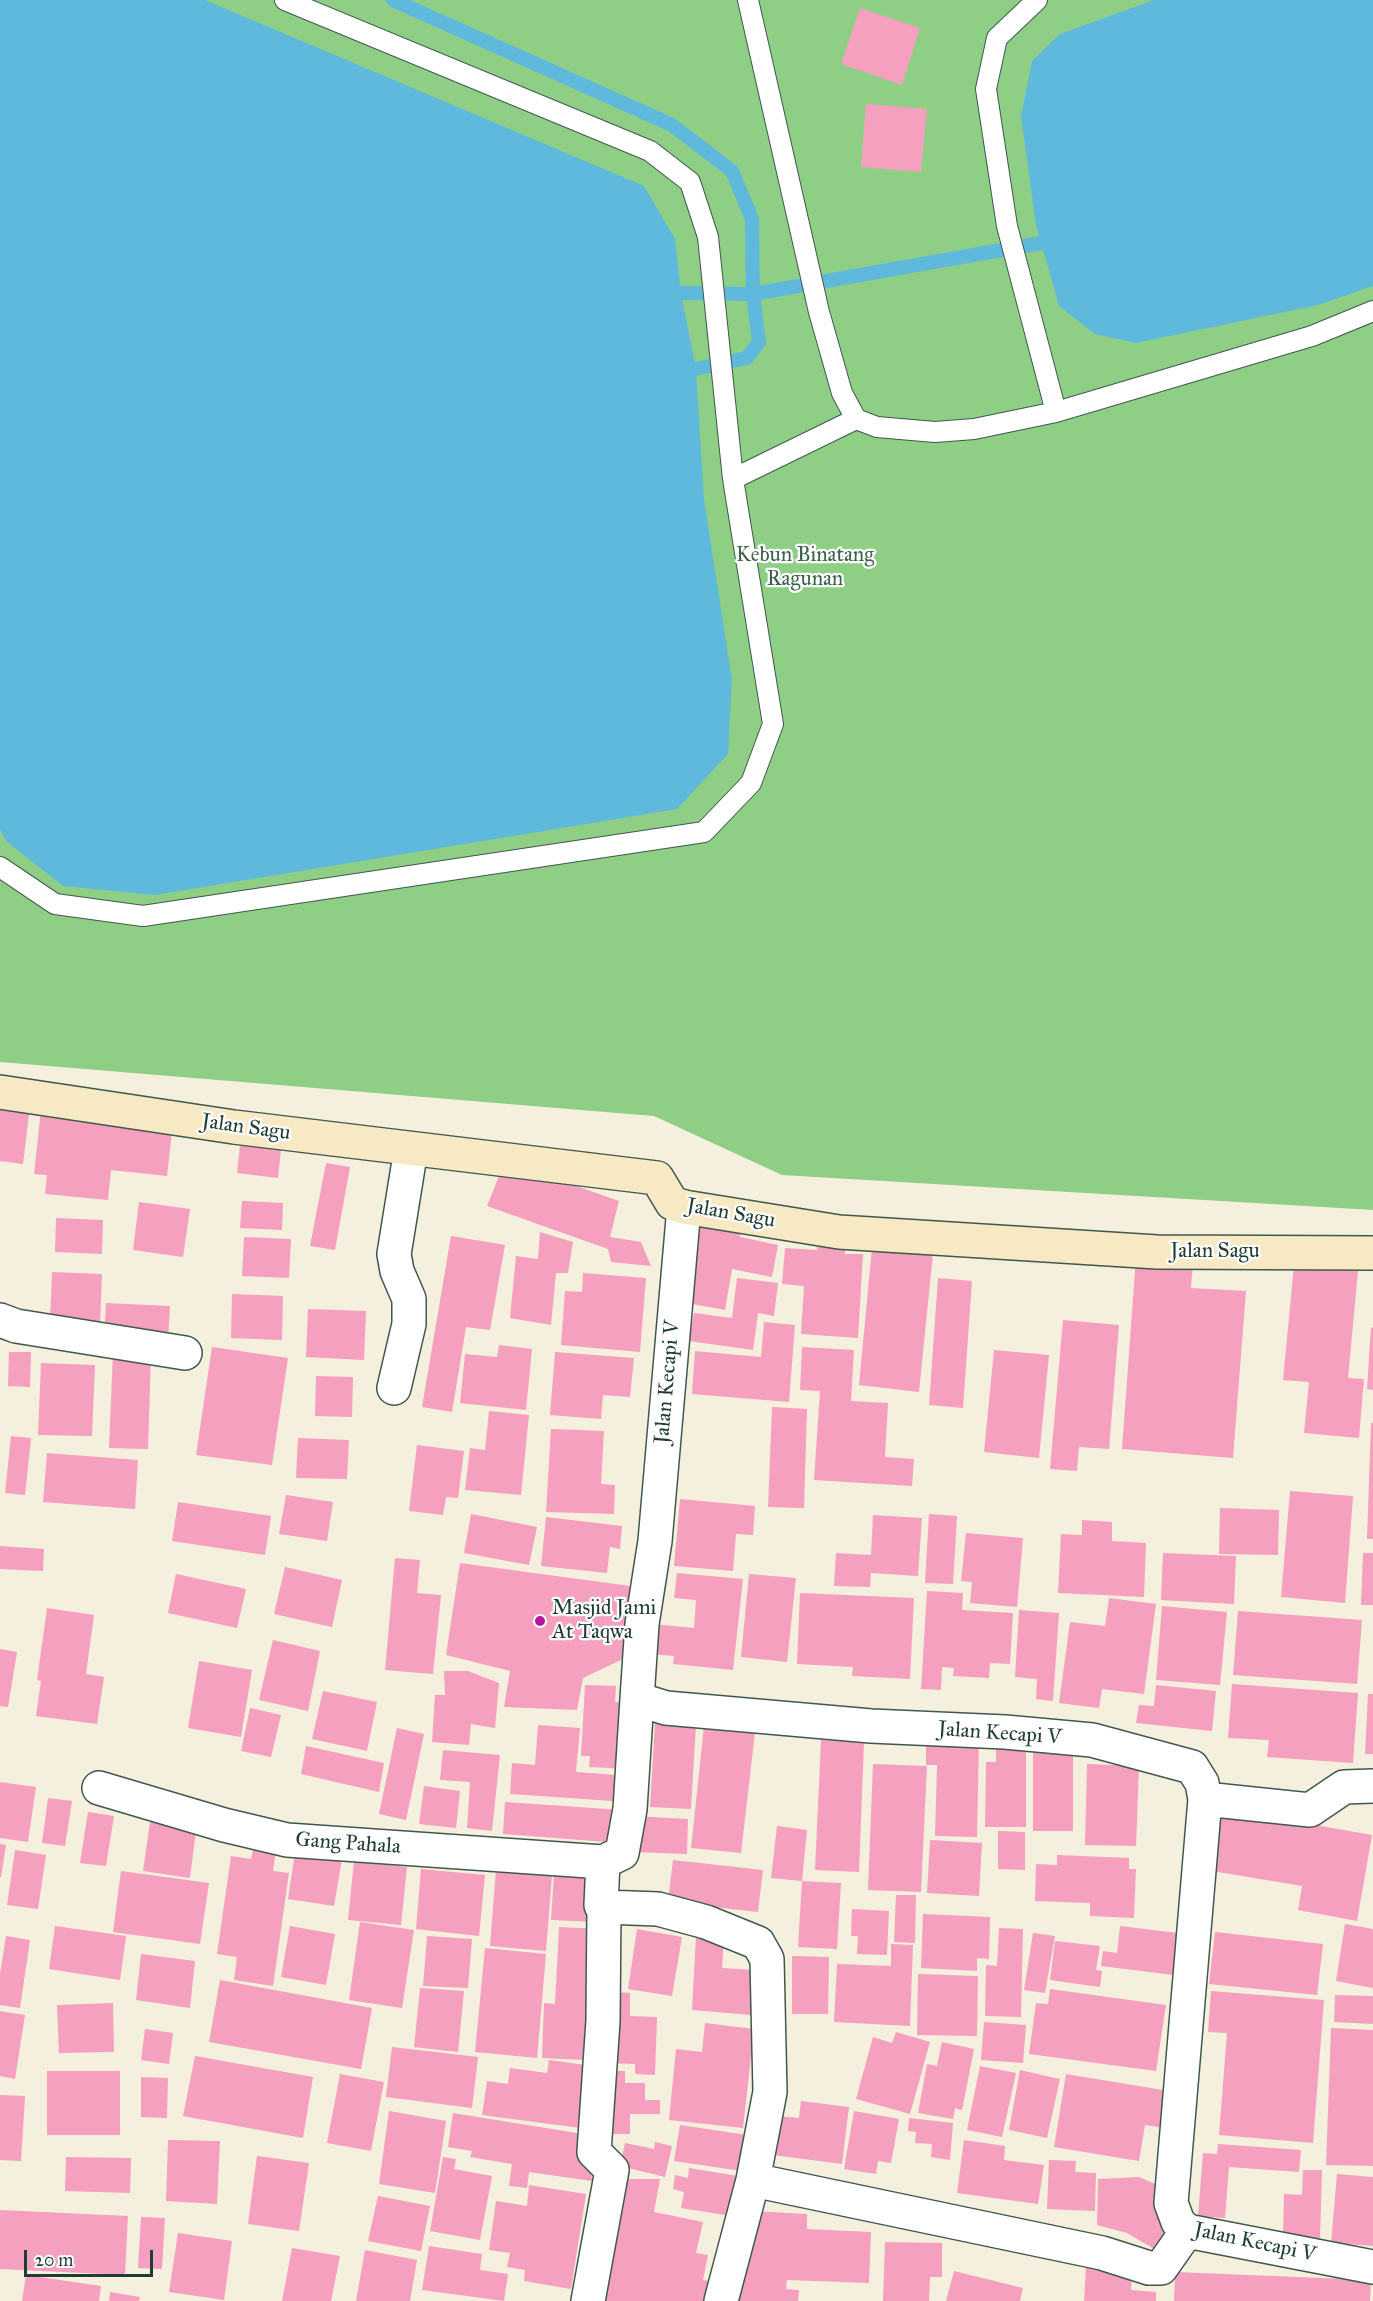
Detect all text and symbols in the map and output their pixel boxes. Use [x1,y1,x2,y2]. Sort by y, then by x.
park label: Kebun Binatang Ragunan [736,543,874,593]
street label: Jalan Sagu [200,1109,292,1147]
street label: Jalan Sagu [685,1194,777,1234]
street label: Jalan Sagu [1170,1239,1260,1265]
street label: Jalan Kecapi V [650,1319,686,1445]
place label: Masjid Jami At Taqwa [552,1596,656,1646]
marker: Masjid Jami At Taqwa [533,1614,547,1628]
street label: Jalan Kecapi V [937,1717,1063,1751]
street label: Gang Pahala [295,1828,401,1860]
street label: Jalan Kecapi V [1192,2218,1318,2268]
scale bar [27,2238,156,2276]
text: 20 m [35,2249,73,2271]

